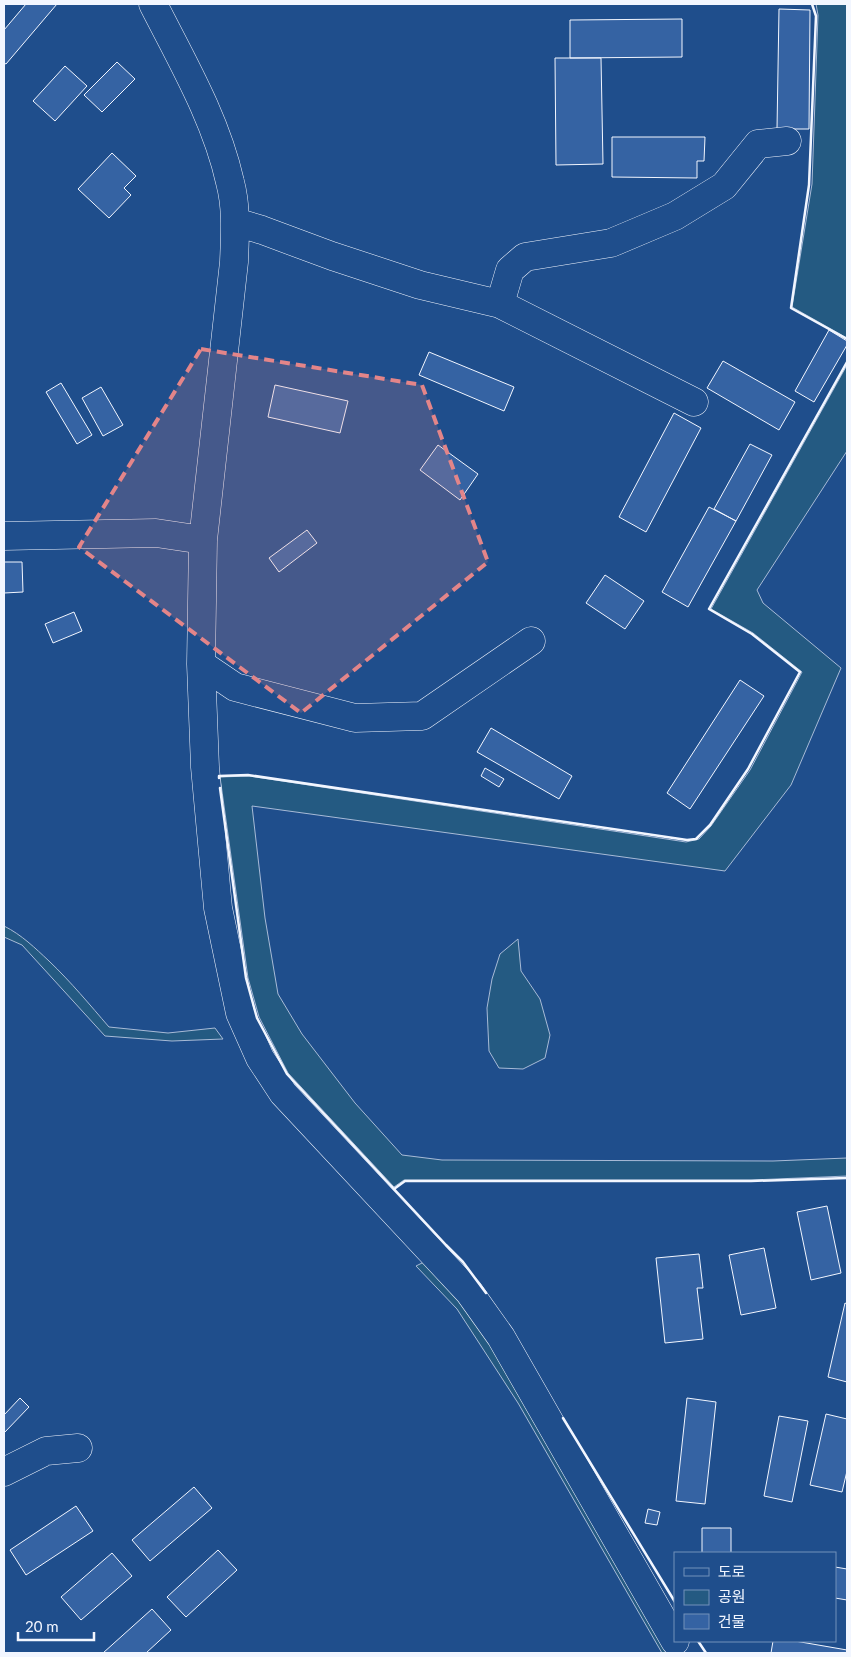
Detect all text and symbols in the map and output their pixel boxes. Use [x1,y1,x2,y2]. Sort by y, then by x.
legend [674,1552,836,1642]
text: 도로 [718,1562,746,1580]
text: 공원 [718,1587,746,1605]
scale bar [18,1610,94,1642]
text: 건물 [718,1612,746,1630]
text: 20 m [25,1617,59,1635]

